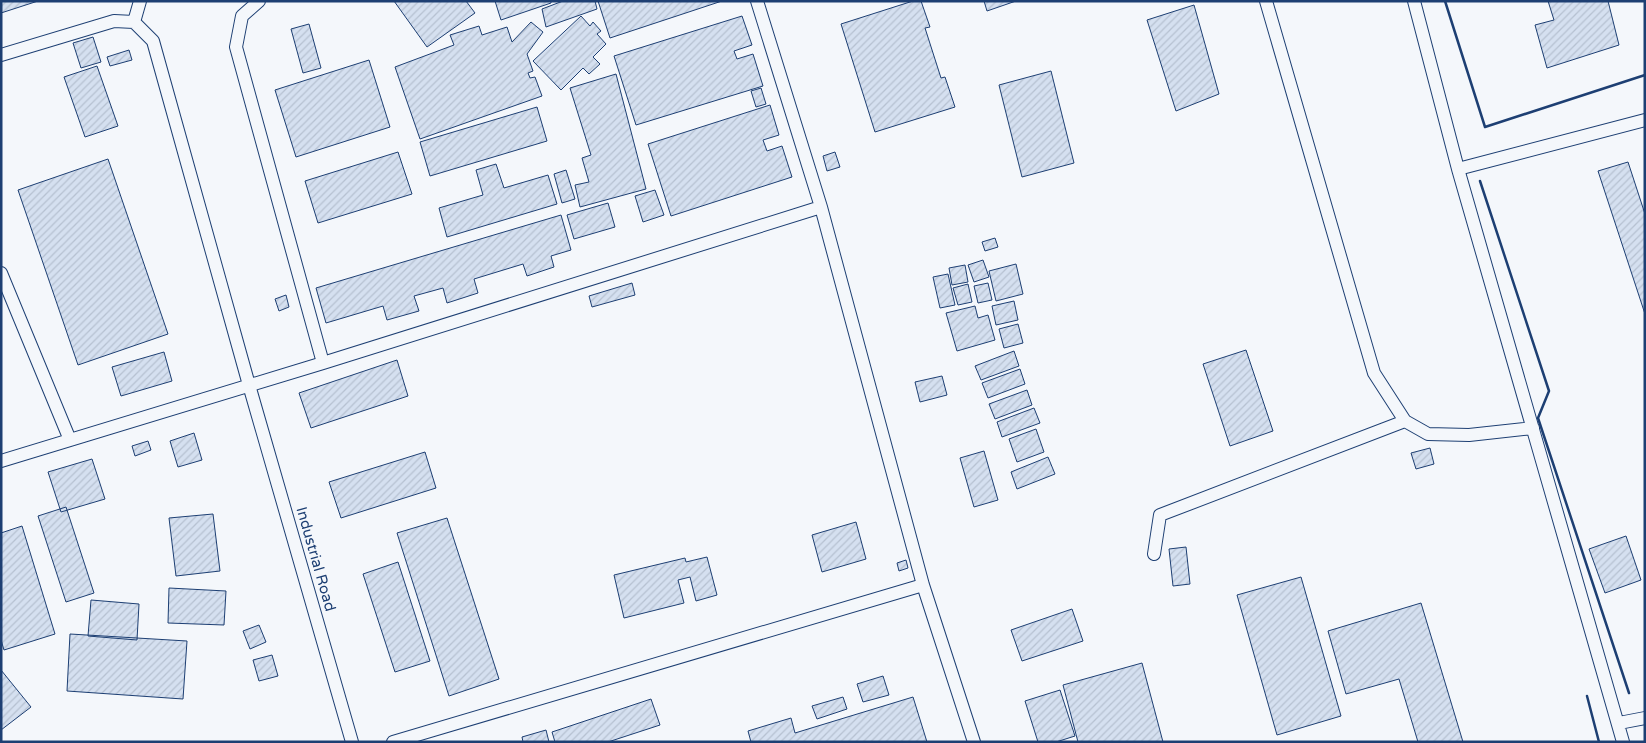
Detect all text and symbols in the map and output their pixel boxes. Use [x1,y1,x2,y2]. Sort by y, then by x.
street label: Industrial Road [292,505,340,613]

